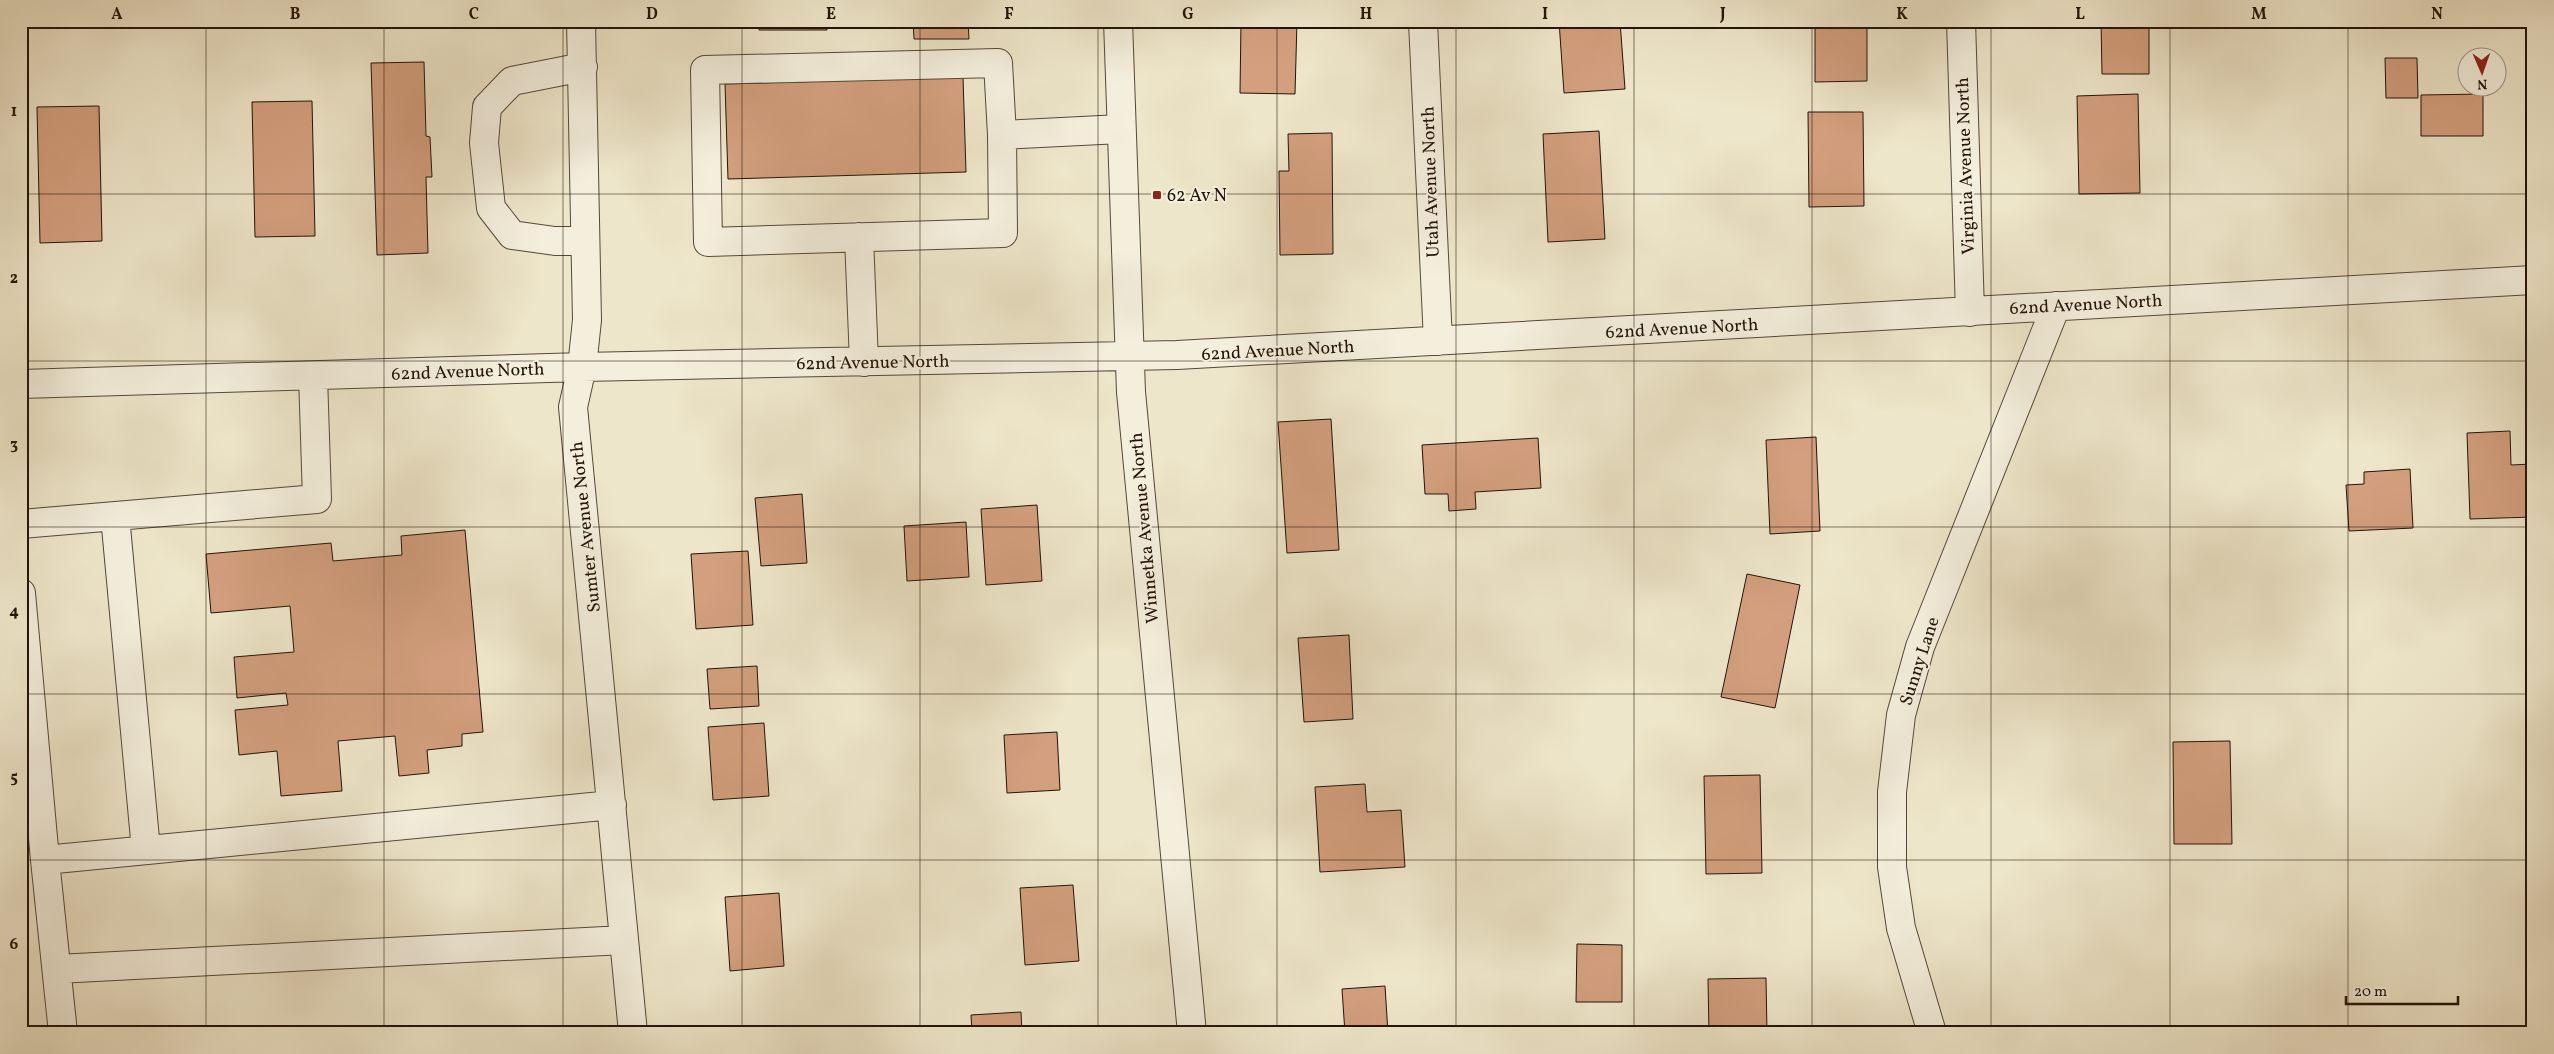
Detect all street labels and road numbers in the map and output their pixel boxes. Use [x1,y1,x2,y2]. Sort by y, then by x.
street label: Virginia Avenue North [1951,76,1982,255]
street label: Utah Avenue North [1416,105,1447,258]
street label: 62nd Avenue North [2009,289,2164,322]
street label: 62nd Avenue North [1605,313,1760,346]
street label: 62nd Avenue North [1201,335,1356,368]
street label: 62nd Avenue North [796,350,950,377]
street label: 62nd Avenue North [391,357,545,388]
street label: Winnetka Avenue North [1125,431,1166,624]
street label: Sumter Avenue North [565,440,608,614]
street label: Sunny Lane [1894,614,1947,709]

